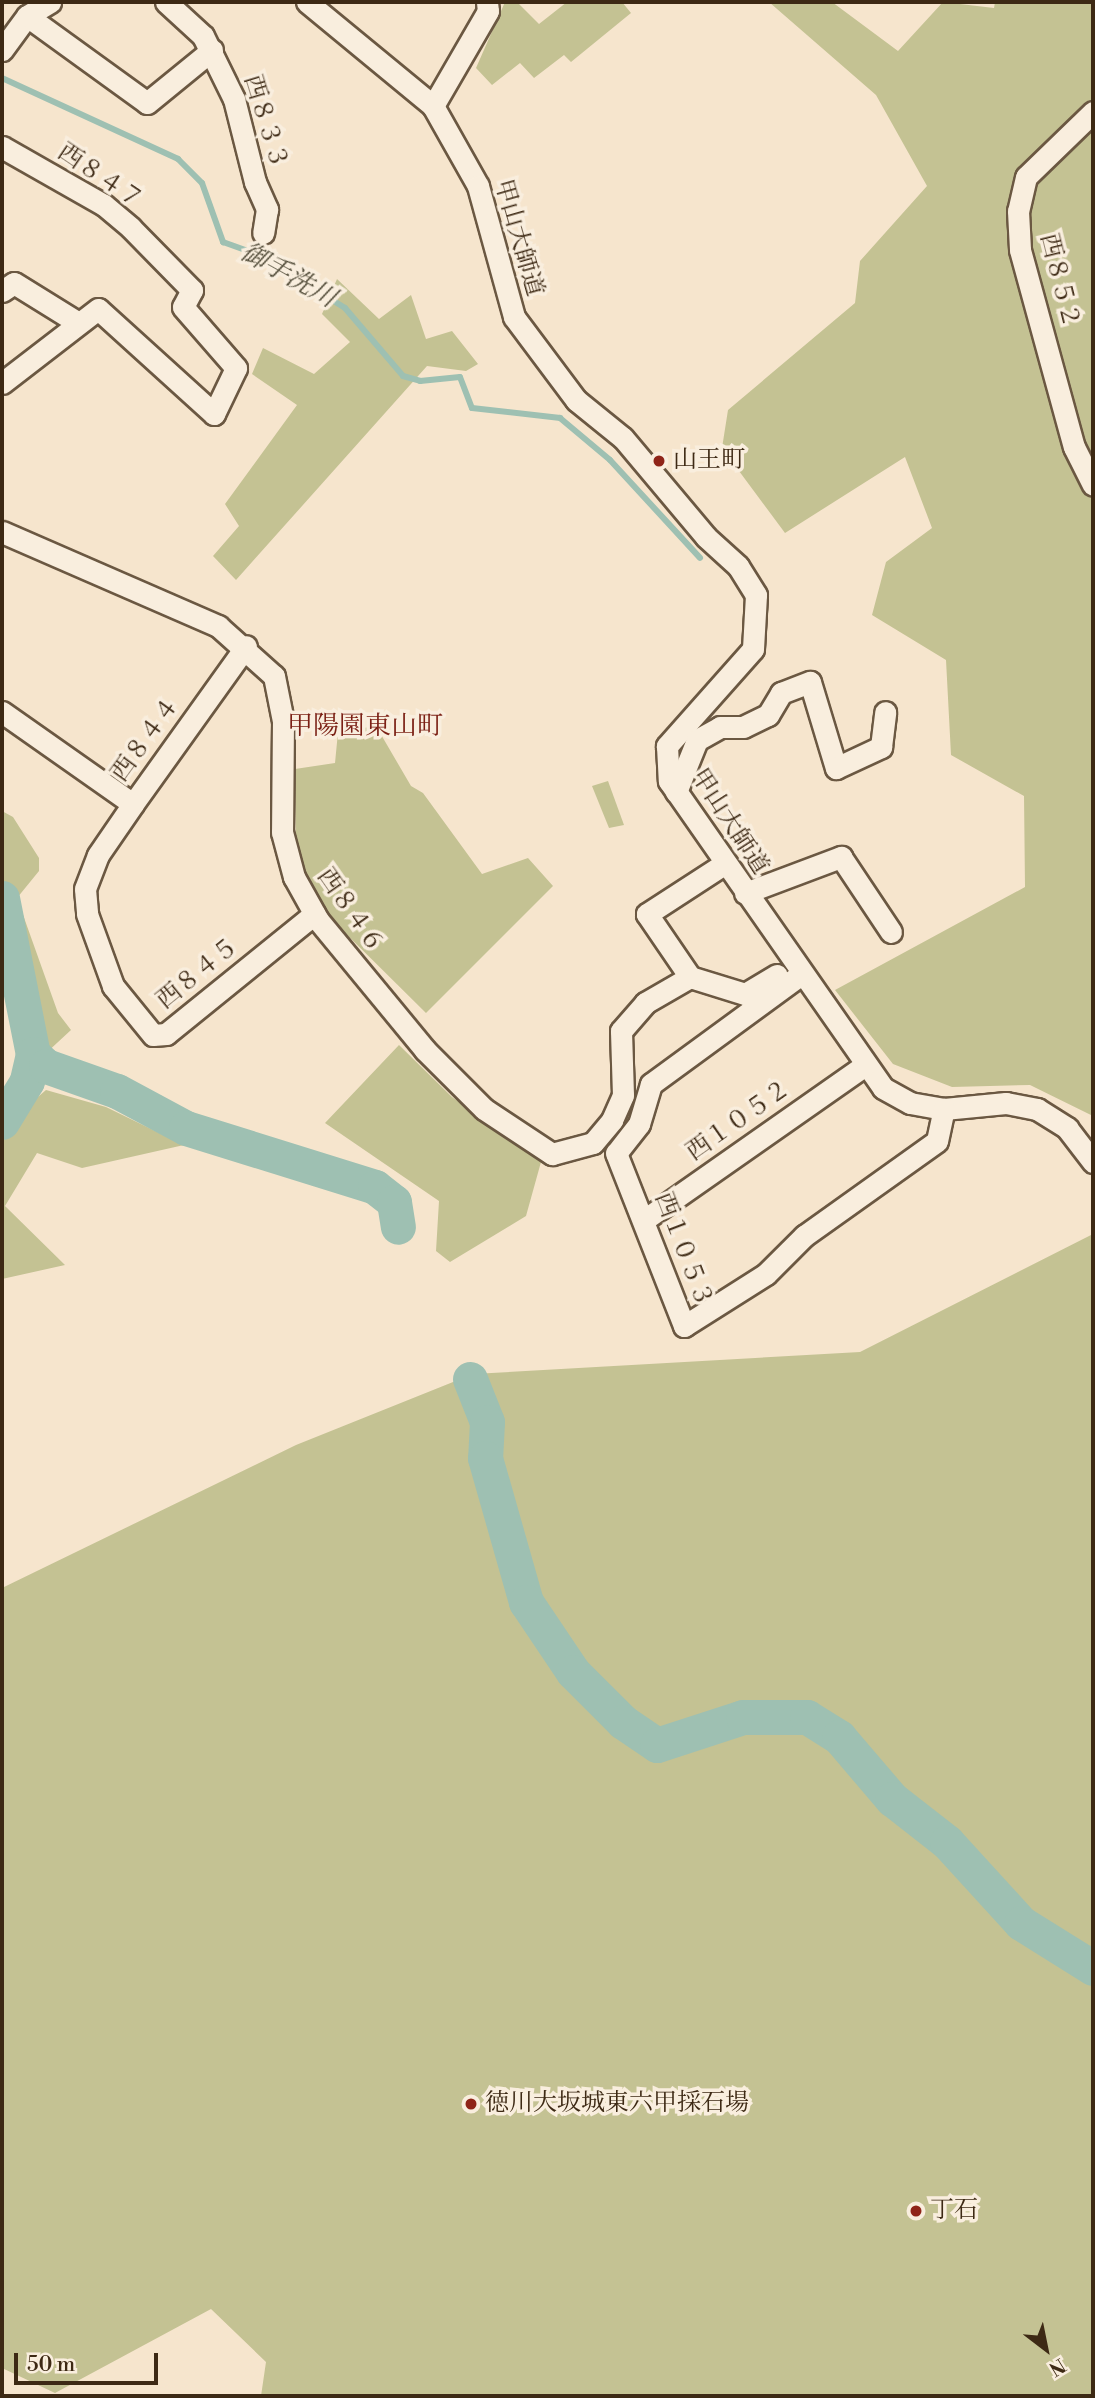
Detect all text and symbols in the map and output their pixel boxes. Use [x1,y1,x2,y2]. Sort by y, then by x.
street label: 西８３３ [237,72,293,172]
street label: 西８４７ [52,138,148,216]
street label: 甲山大師道 [488,176,548,300]
street label: 西８５２ [1033,231,1085,331]
water label: 御手洗川 [235,237,341,315]
place label: 山王町 [673,447,745,475]
marker: 山王町 [651,453,667,469]
street label: 西８４４ [106,693,186,787]
district label: 甲陽園東山町 [287,711,443,743]
street label: 甲山大師道 [684,764,774,880]
street label: 西８４６ [311,863,389,959]
street label: 西８４５ [152,933,244,1015]
street label: 西１０５２ [682,1075,796,1167]
street label: 西１０５３ [648,1189,718,1311]
place label: 徳川大坂城東六甲採石場 [485,2090,749,2118]
marker: 徳川大坂城東六甲採石場 [463,2096,479,2112]
place label: 丁石 [930,2197,978,2225]
marker: 丁石 [908,2203,924,2219]
north arrow [1011,2314,1081,2384]
scale bar [18,2338,161,2382]
text: 50 m [27,2352,75,2378]
text: N [1044,2353,1070,2381]

